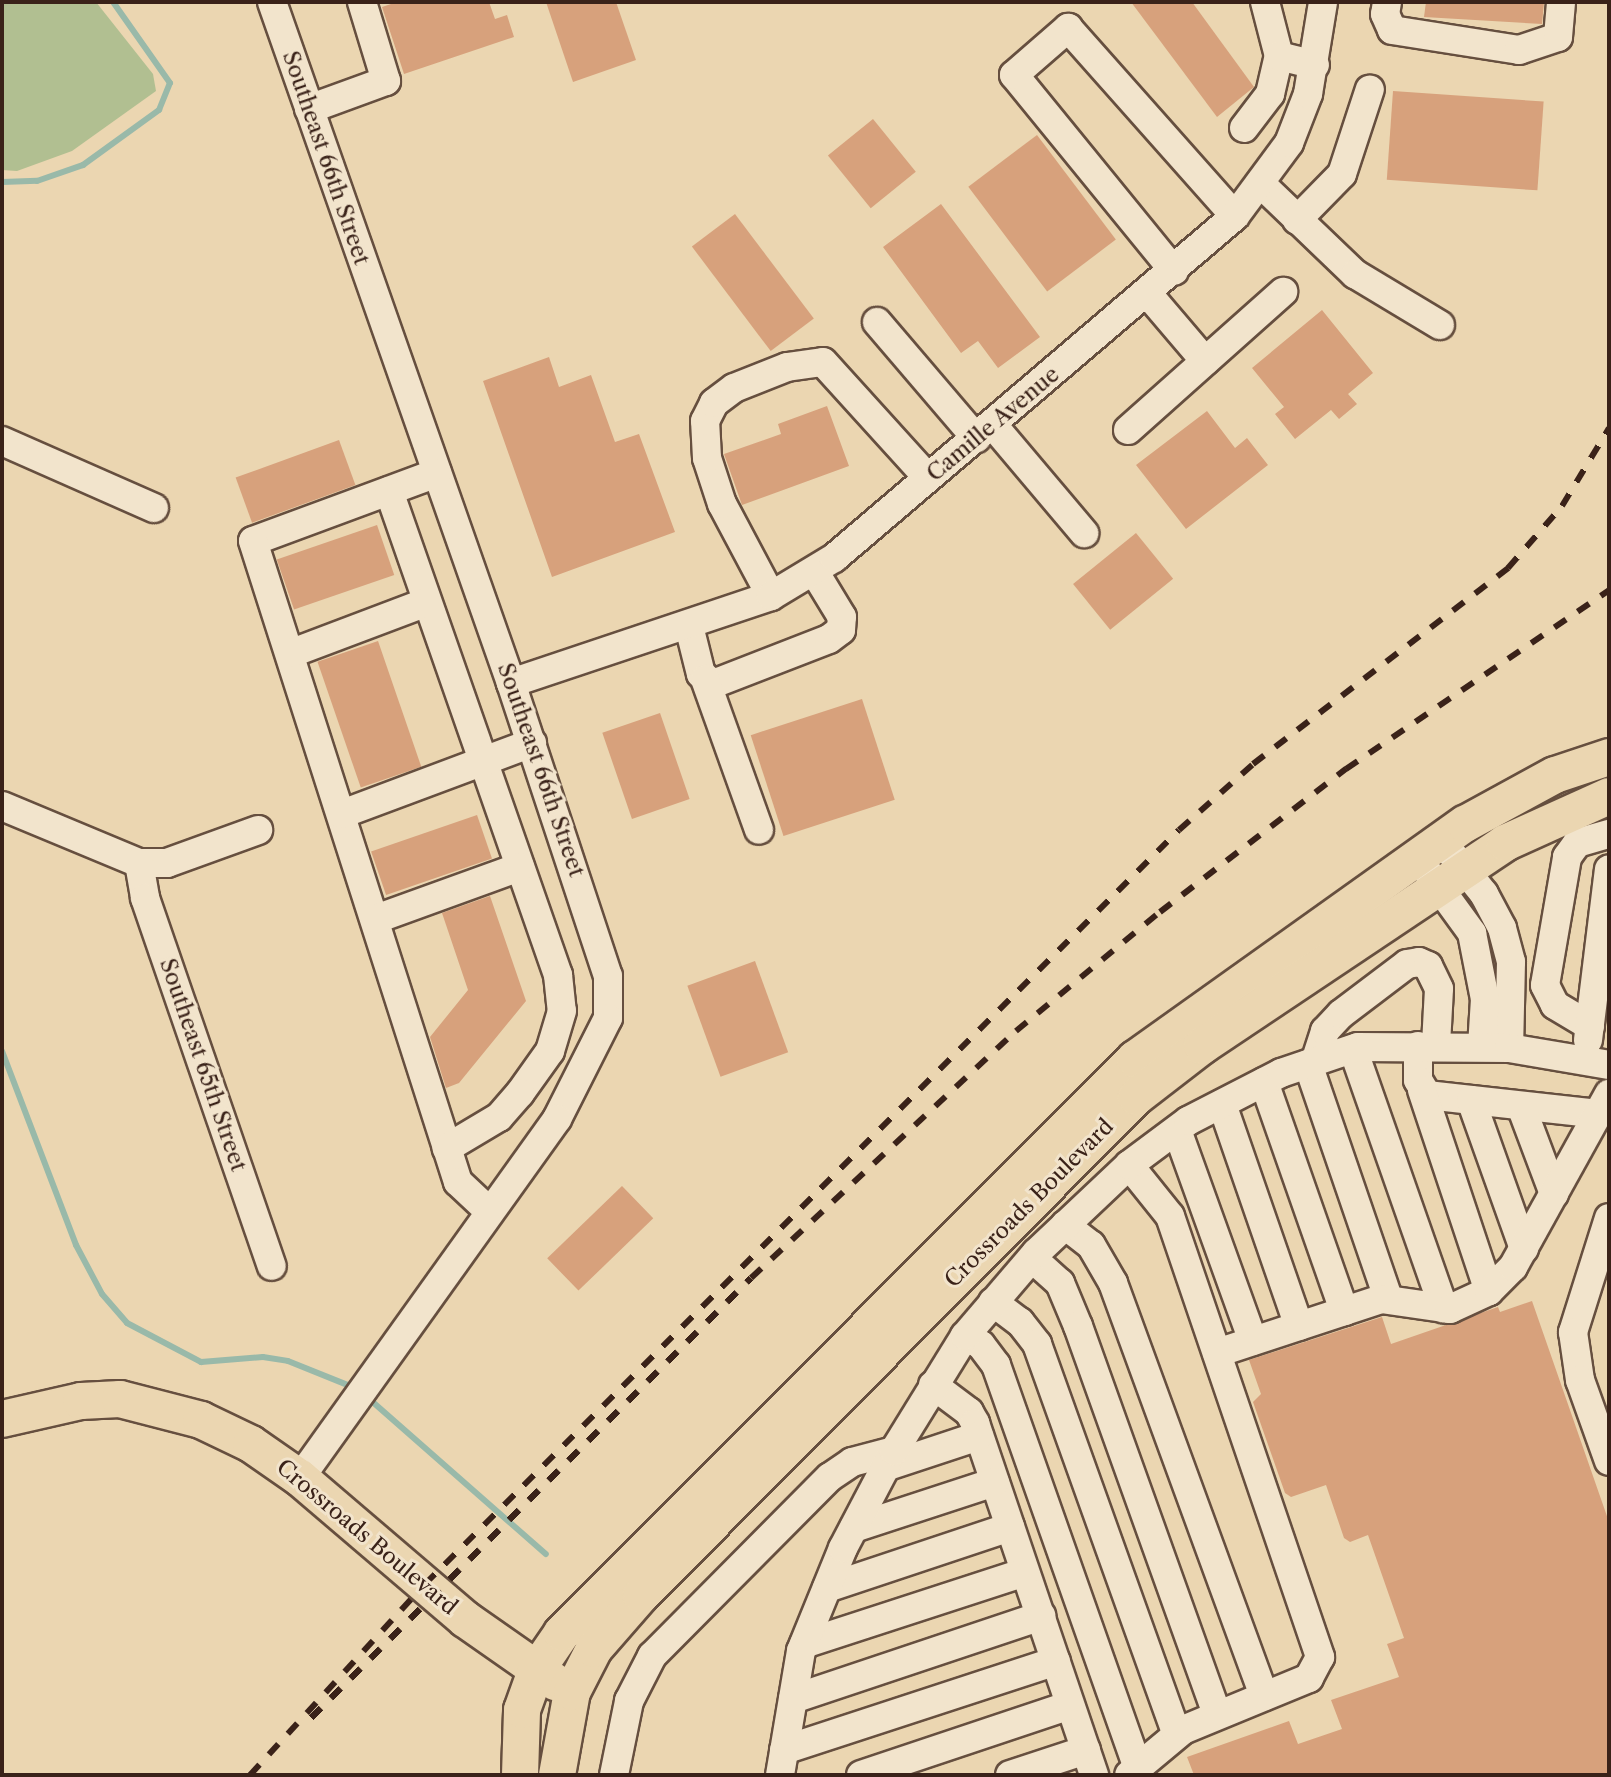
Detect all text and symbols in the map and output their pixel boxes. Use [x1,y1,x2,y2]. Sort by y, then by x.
street label: Southeast 66th Street [277,48,375,268]
street label: Camille Avenue [921,361,1065,487]
street label: Southeast 66th Street [492,660,590,880]
street label: Southeast 65th Street [154,955,252,1175]
street label: Crossroads Boulevard [939,1113,1119,1293]
street label: Crossroads Boulevard [271,1454,463,1620]

